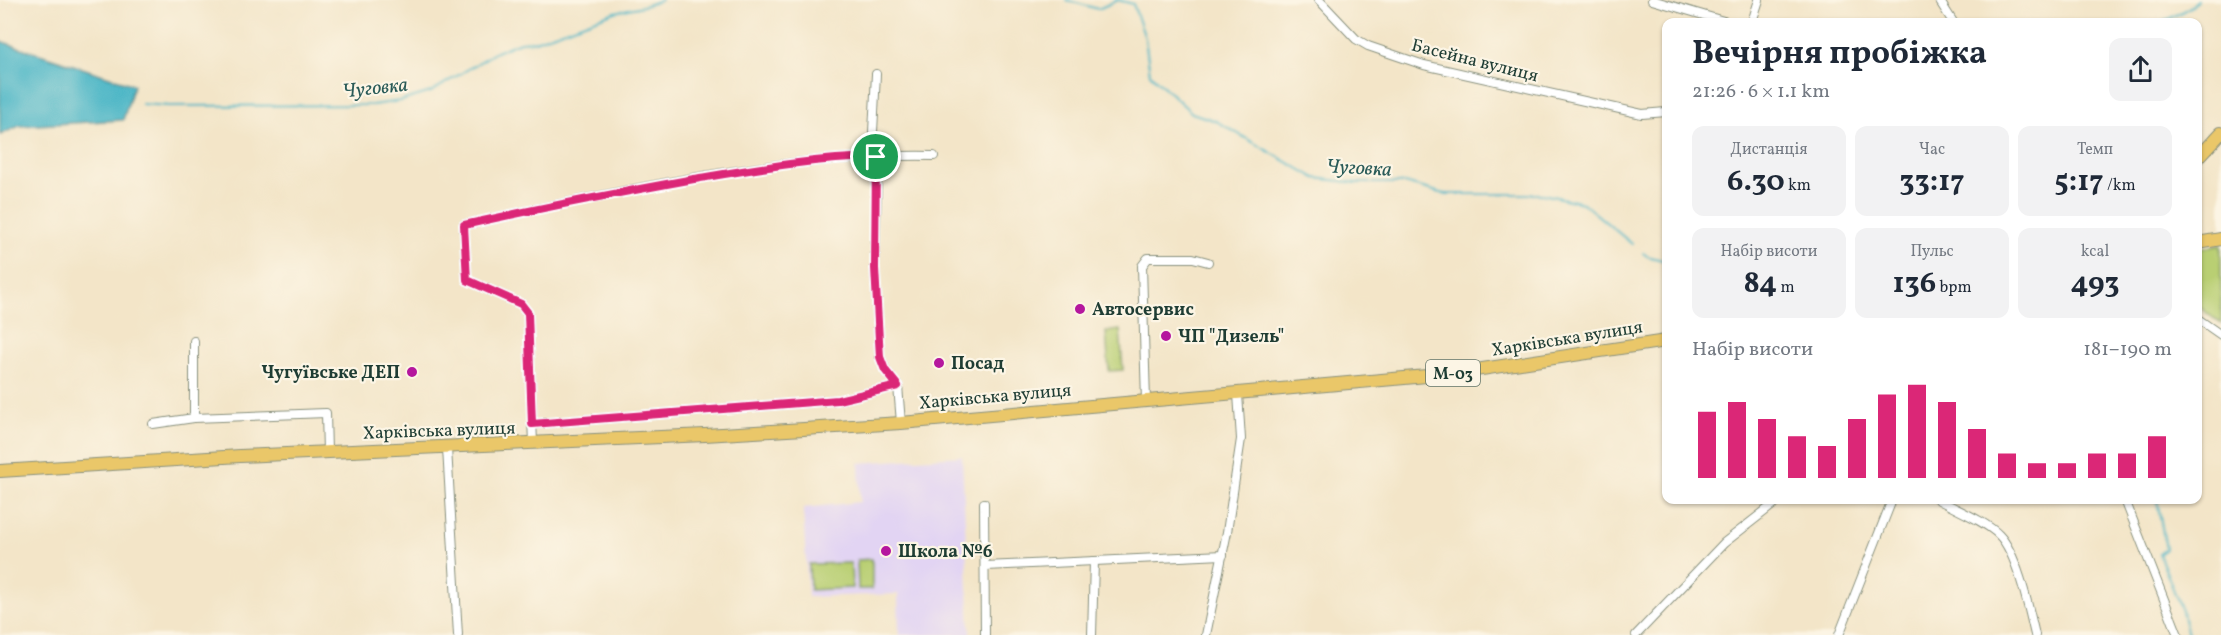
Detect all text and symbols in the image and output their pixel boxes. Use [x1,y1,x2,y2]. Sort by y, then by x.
text: Вечірня пробіжка [1692,32,1987,78]
street label: Басейна вулиця [1409,34,1541,89]
button: share [2109,38,2172,101]
water label: Чуговка [341,72,409,106]
text: 21:26 · 6 × 1.1 km [1692,78,1830,106]
pin [850,131,901,182]
text: Дистанція [1730,139,1808,161]
text: Час [1919,139,1945,161]
text: Темп [2077,139,2113,161]
icon: arrive [859,140,892,173]
water label: Чуговка [1325,153,1392,185]
text: 6.30 [1727,161,1785,203]
text: 33:17 [1899,161,1965,203]
text: 5:17 [2054,161,2104,203]
text: km [1785,175,1811,197]
text: /km [2104,175,2136,197]
text: Набір висоти [1721,241,1817,263]
text: Пульс [1910,241,1954,263]
text: kcal [2081,241,2109,263]
text: 84 [1743,263,1777,305]
text: 136 [1892,263,1936,305]
text: 493 [2070,263,2120,305]
text: m [1777,277,1795,299]
text: bpm [1936,277,1972,299]
place label: Автосервис [1092,298,1194,323]
marker: Автосервис [1073,302,1087,316]
street label: Харківська вулиця [1490,315,1645,364]
place label: ЧП "Дизель" [1178,325,1284,350]
marker: ЧП "Дизель" [1159,329,1173,343]
text: Набір висоти [1692,336,1813,364]
text: 181–190 m [2083,336,2172,364]
place label: Посад [951,352,1004,377]
marker: Посад [932,356,946,370]
road number: М-03 [1426,360,1480,386]
place label: Чугуївське ДЕП [261,361,400,386]
marker: Чугуївське ДЕП [405,365,419,379]
street label: Харківська вулиця [918,378,1072,417]
street label: Харківська вулиця [362,416,516,447]
place label: Школа №6 [898,540,993,565]
marker: Школа №6 [879,544,893,558]

